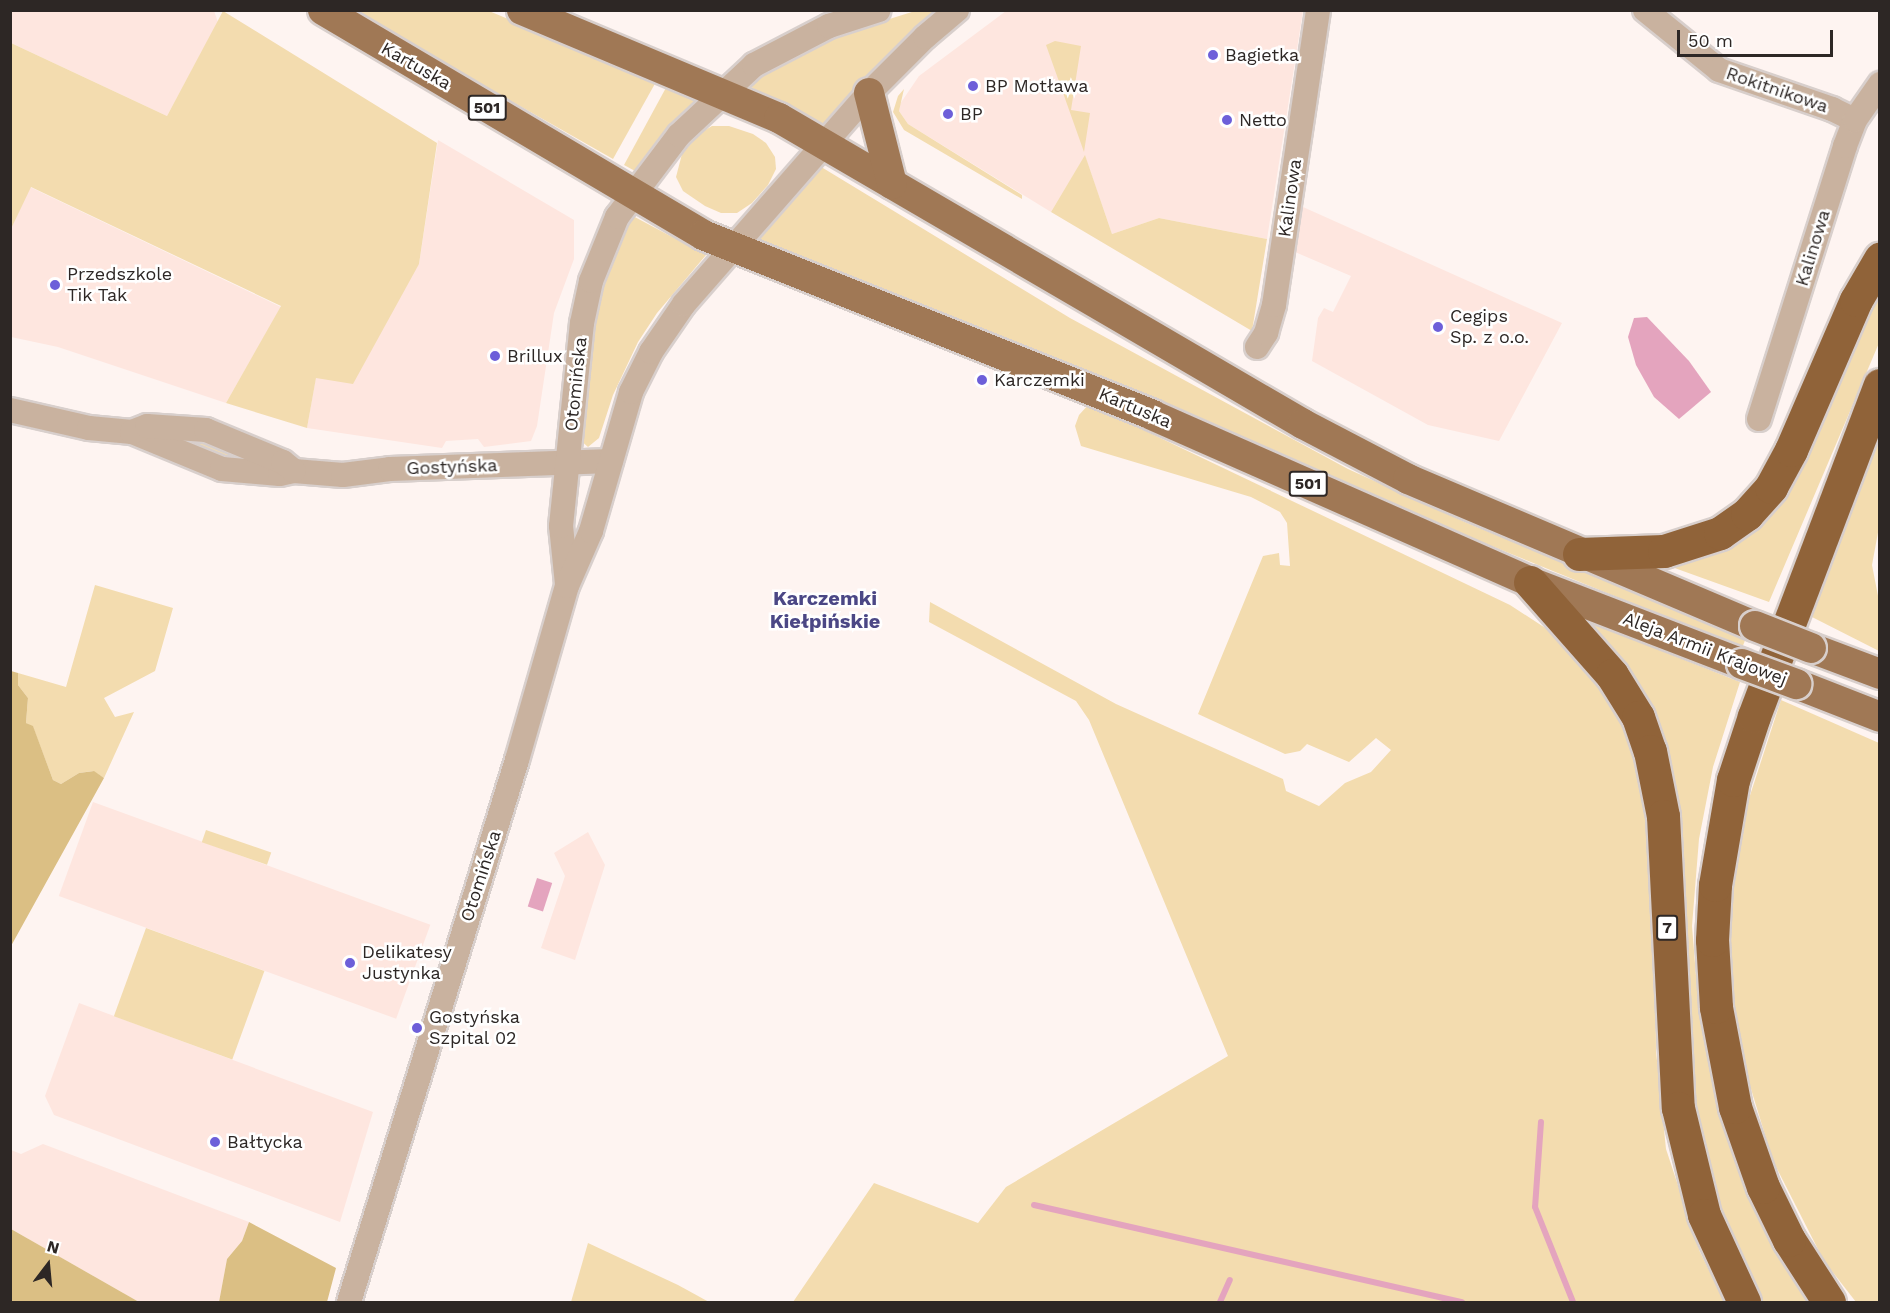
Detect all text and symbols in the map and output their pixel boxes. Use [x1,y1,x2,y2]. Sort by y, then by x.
scale bar [1680,18,1836,56]
text: 50 m [1688,30,1733,51]
street label: Kartuska [377,37,455,95]
place label: Bagietka [1225,44,1299,66]
marker: Bagietka [1206,48,1220,62]
street label: Rokitnikowa [1723,62,1831,118]
place label: BP Motława [985,75,1089,97]
marker: BP Motława [966,79,980,93]
road number: 501 [468,95,506,121]
place label: BP [960,103,983,125]
marker: BP [941,107,955,121]
place label: Netto [1239,109,1287,131]
marker: Netto [1220,113,1234,127]
street label: Kalinowa [1274,158,1306,238]
street label: Kalinowa [1791,207,1835,289]
place label: Przedszkole Tik Tak [67,264,172,306]
marker: Przedszkole Tik Tak [48,278,62,292]
place label: Cegips Sp. z o.o. [1450,306,1529,348]
marker: Cegips Sp. z o.o. [1431,320,1445,334]
street label: Otomińska [560,336,592,432]
place label: Brillux [507,345,563,367]
marker: Brillux [488,349,502,363]
place label: Karczemki [994,369,1085,391]
marker: Karczemki [975,373,989,387]
street label: Kartuska [1095,383,1175,433]
street label: Gostyńska [406,455,498,479]
road number: 501 [1288,471,1328,497]
district label: Karczemki Kiełpińskie [770,586,880,633]
street label: Aleja Armii Krajowej [1619,608,1791,690]
street label: Otomińska [456,828,506,924]
road number: 7 [1655,915,1679,941]
place label: Delikatesy Justynka [362,942,452,984]
marker: Delikatesy Justynka [343,956,357,970]
place label: Gostyńska Szpital 02 [429,1007,520,1050]
marker: Gostyńska Szpital 02 [410,1021,424,1035]
place label: Bałtycka [227,1131,303,1153]
marker: Bałtycka [208,1135,222,1149]
north arrow [18,1235,78,1295]
text: N [45,1236,61,1258]

